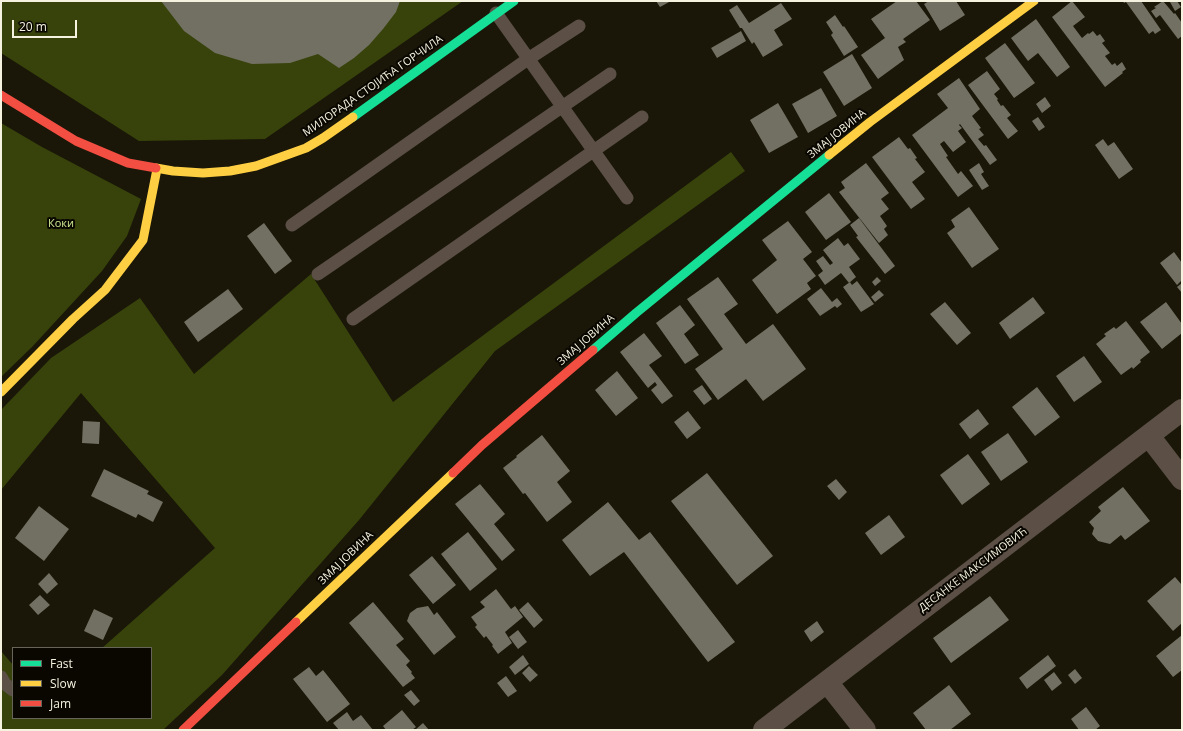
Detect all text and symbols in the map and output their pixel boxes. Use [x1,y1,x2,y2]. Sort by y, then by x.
scale bar [14,12,79,38]
text: 20 m [19,18,47,35]
street label: МИЛОРАДА СТОЈИЋА ГОРЧИЛА [301,32,445,140]
street label: ЗМАЈ ЈОВИНА [805,106,869,162]
park label: Коки [48,217,74,231]
street label: ЗМАЈ ЈОВИНА [555,312,617,368]
street label: ДЕСАНКЕ МАКСИМОВИЋ [916,525,1030,615]
street label: ЗМАЈ ЈОВИНА [316,529,376,587]
legend [12,647,152,719]
text: Fast [50,655,73,672]
text: Slow [50,675,76,692]
text: Jam [50,695,71,712]

